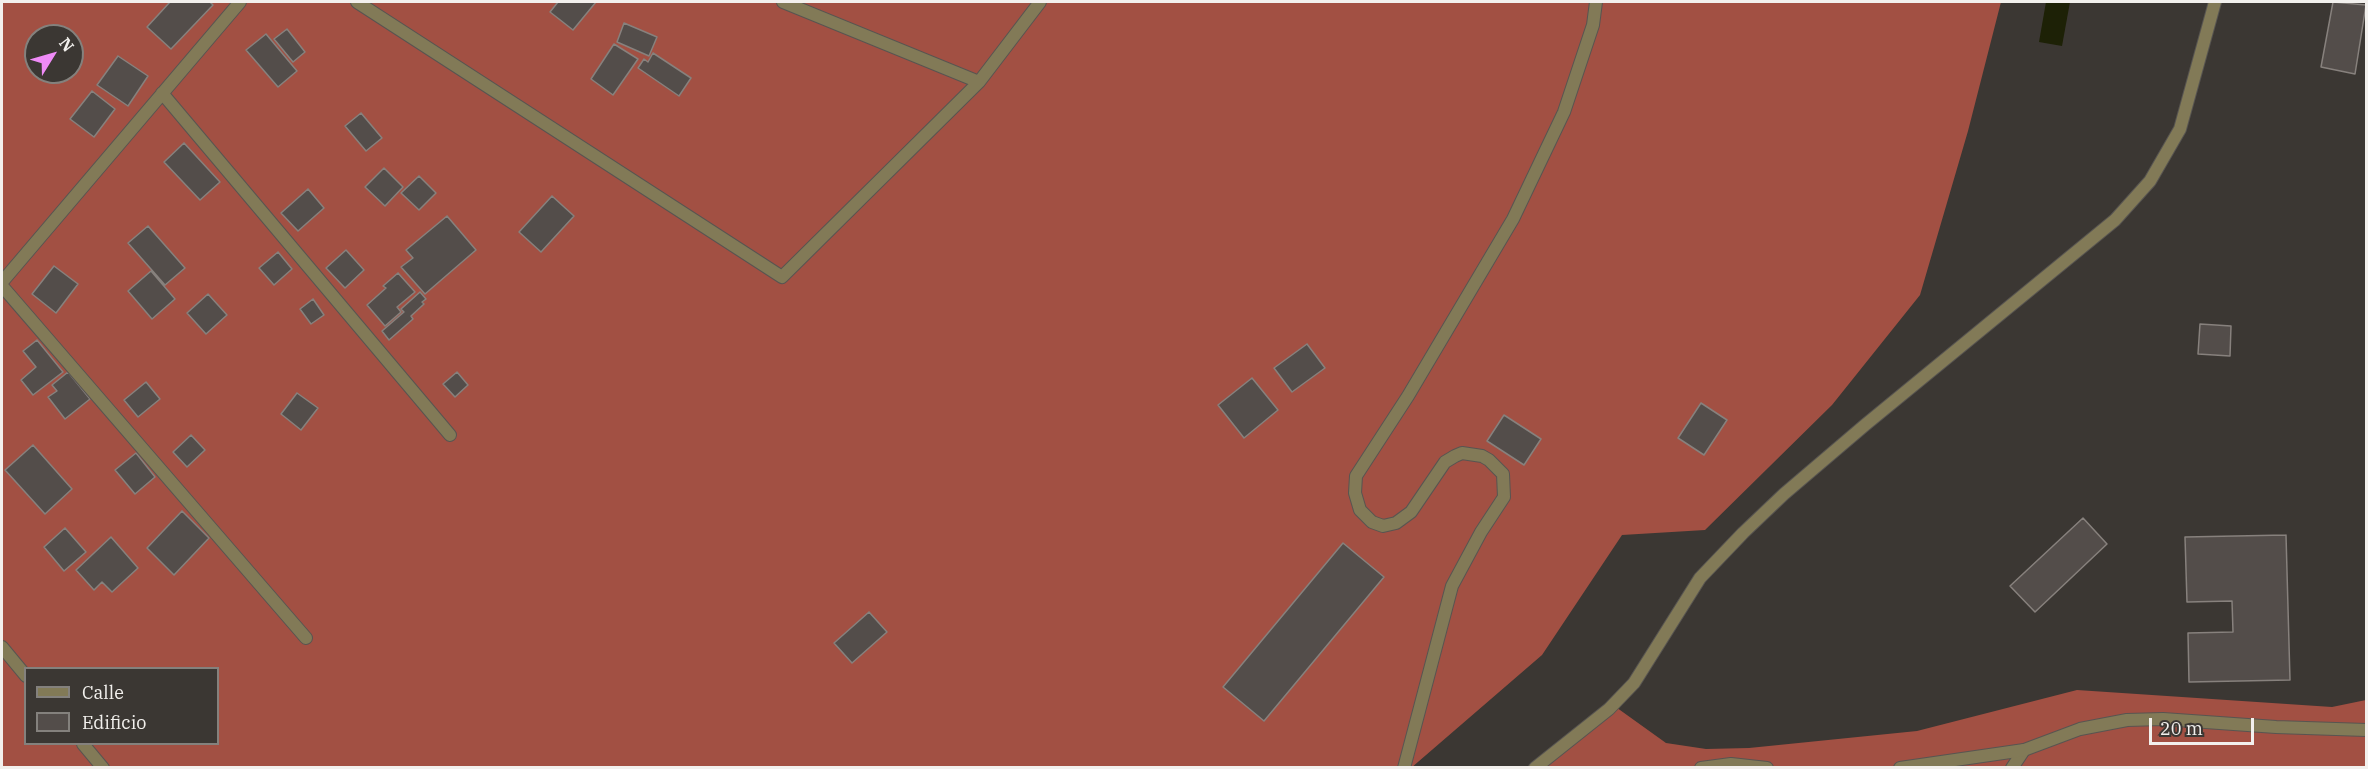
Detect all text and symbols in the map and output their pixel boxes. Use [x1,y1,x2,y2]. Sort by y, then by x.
north arrow [24,24,84,84]
text: N [55,33,79,55]
legend [24,667,219,745]
text: Calle [82,681,124,704]
scale bar [2152,706,2257,744]
text: Edificio [82,711,146,734]
text: 20 m [2160,717,2203,740]

